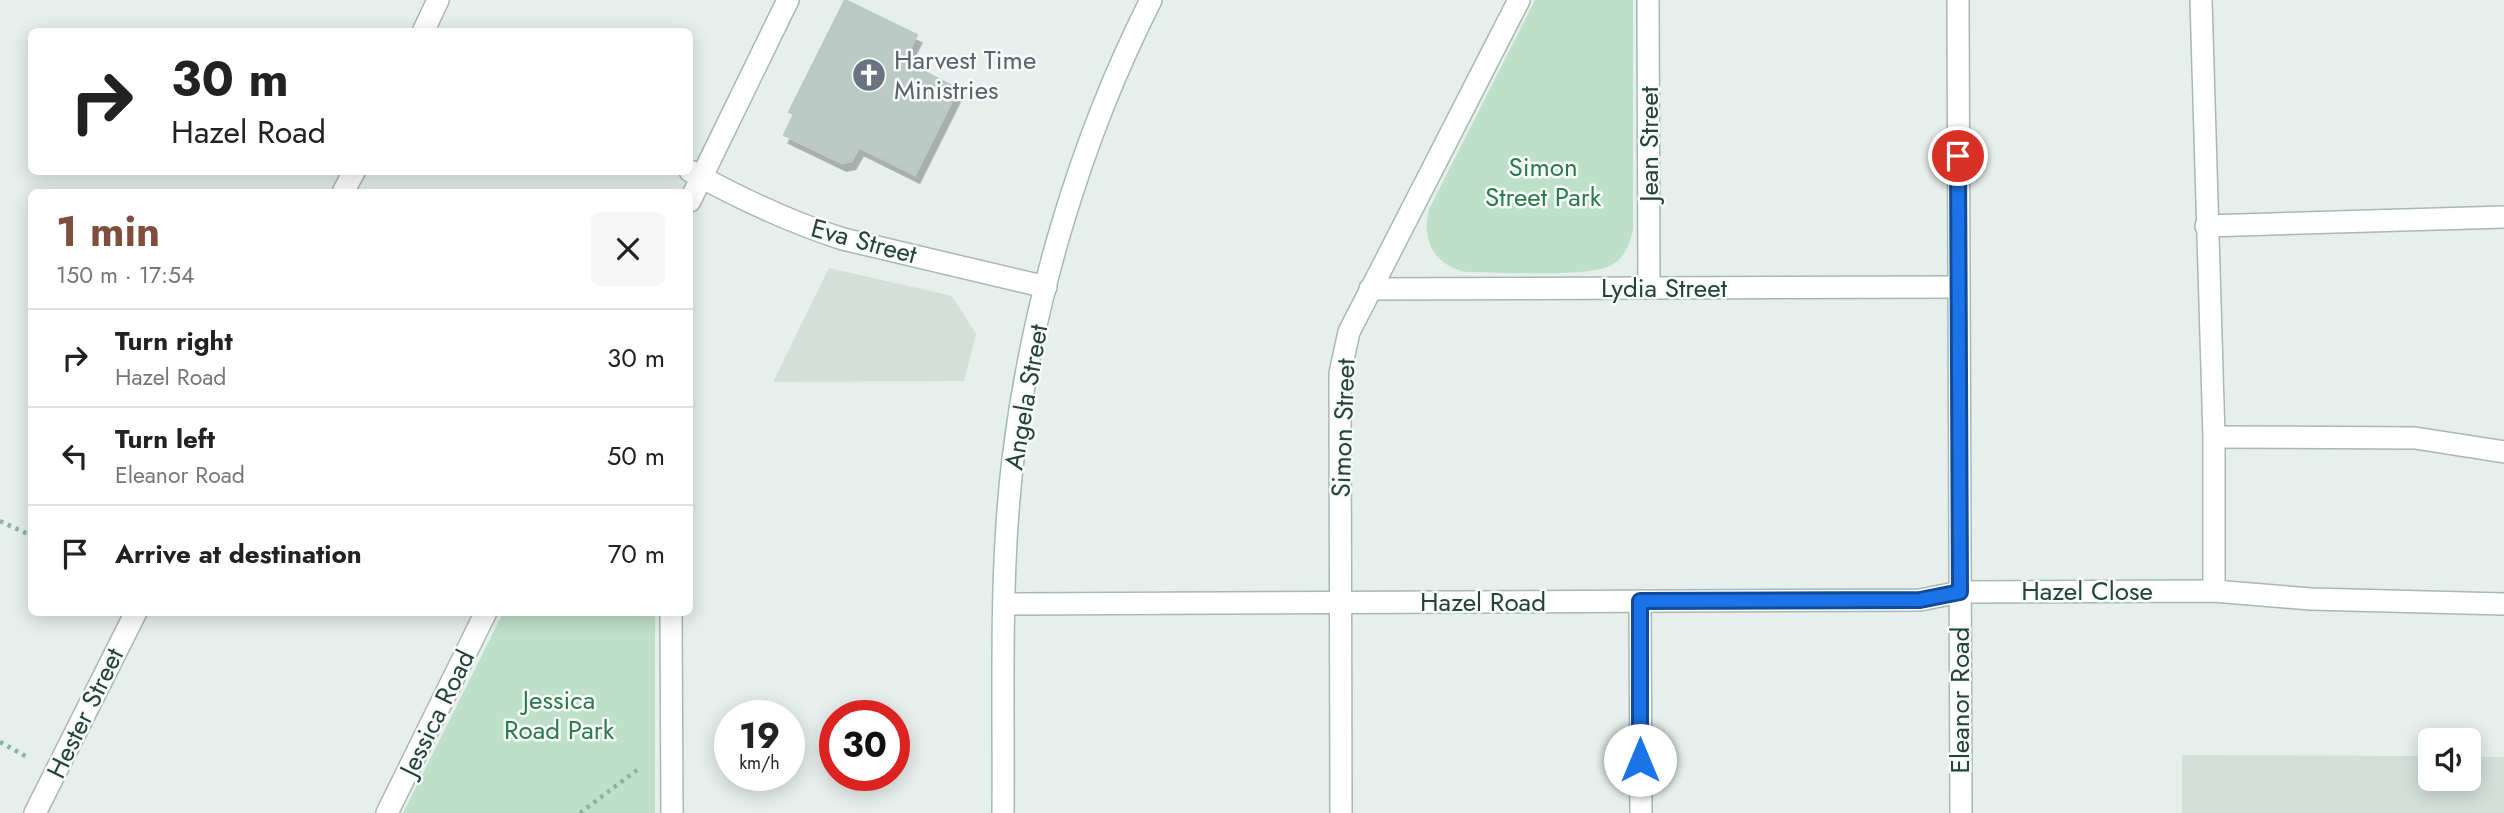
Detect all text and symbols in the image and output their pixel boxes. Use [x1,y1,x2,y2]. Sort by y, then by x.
place label: Harvest Time Ministries [894,41,1036,109]
text: 30 m [171,44,289,114]
icon: right [56,56,147,147]
church icon: Harvest Time Ministries [850,56,888,94]
street label: Jean Street [1630,85,1668,205]
text: Hazel Road [171,109,326,155]
pin [1928,126,1988,186]
icon: arrive [1939,137,1977,175]
park label: Simon Street Park [1485,148,1602,216]
text: 1 min [56,201,160,262]
street label: Eva Street [807,209,922,274]
button: close [591,212,665,286]
text: 150 m · 17:54 [56,258,194,292]
street label: Lydia Street [1601,269,1728,307]
street label: Angela Street [994,320,1058,473]
text: Turn right [115,322,233,360]
icon: right [56,339,94,377]
text: 30 m [607,339,665,377]
street label: Simon Street [1322,357,1364,498]
text: Hazel Road [115,360,226,394]
text: Turn left [115,420,215,458]
icon: left [56,437,94,475]
text: 50 m [607,437,665,475]
text: Eleanor Road [115,458,245,492]
icon: arrive [56,535,94,573]
text: Arrive at destination [115,535,362,573]
text: 70 m [608,535,665,573]
street label: Hazel Close [2021,572,2153,610]
street label: Hazel Road [1420,583,1546,621]
street label: Eleanor Road [1941,627,1979,773]
street label: Hester Street [37,641,133,785]
street label: Jessica Road [389,643,484,785]
park label: Jessica Road Park [504,681,615,749]
speed limit sign: 30 [819,700,910,791]
text: 19 [739,711,780,761]
position arrow [1603,723,1677,797]
map controls [2418,728,2481,791]
button: sound [2418,728,2481,791]
text: km/h [739,750,780,776]

